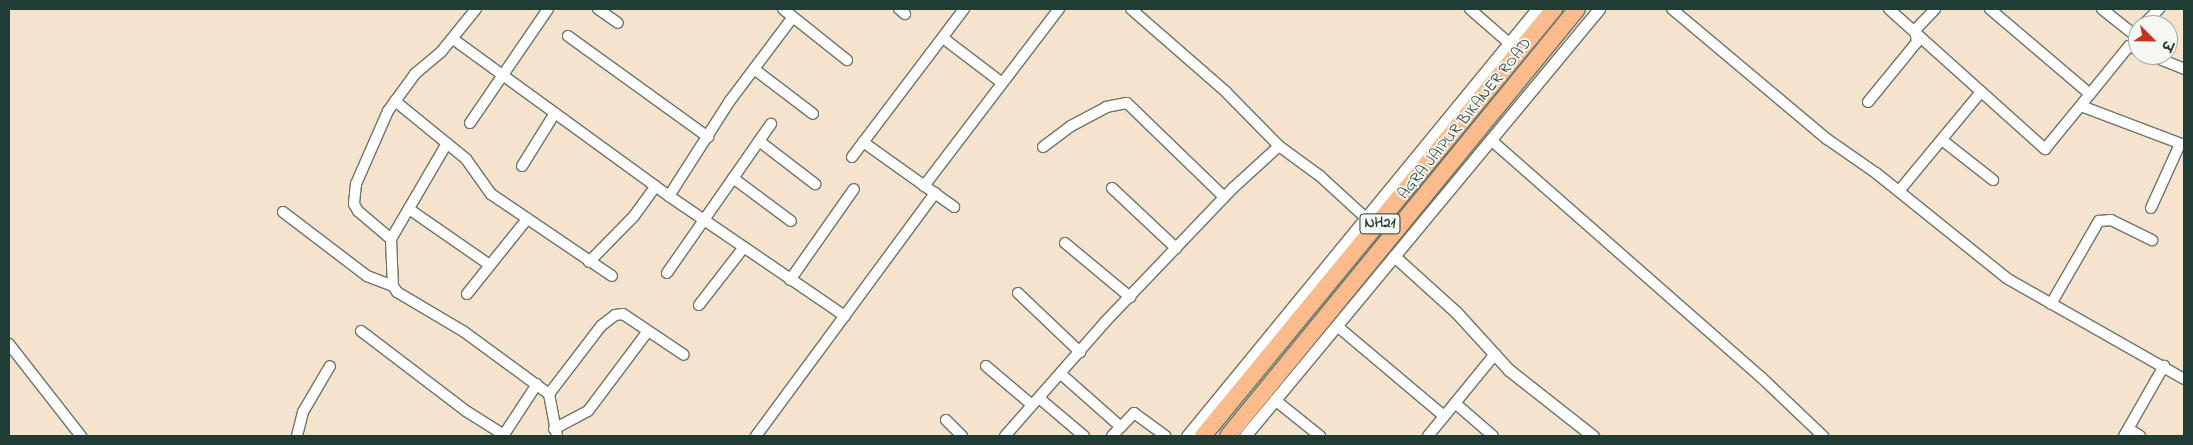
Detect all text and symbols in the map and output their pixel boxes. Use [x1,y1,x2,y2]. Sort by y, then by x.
north arrow [2128,15,2178,65]
street label: AGRA JAIPUR BIKANER ROAD [1394,35,1536,203]
text: उ [2155,37,2178,54]
road number: NH21 [1359,212,1401,236]

